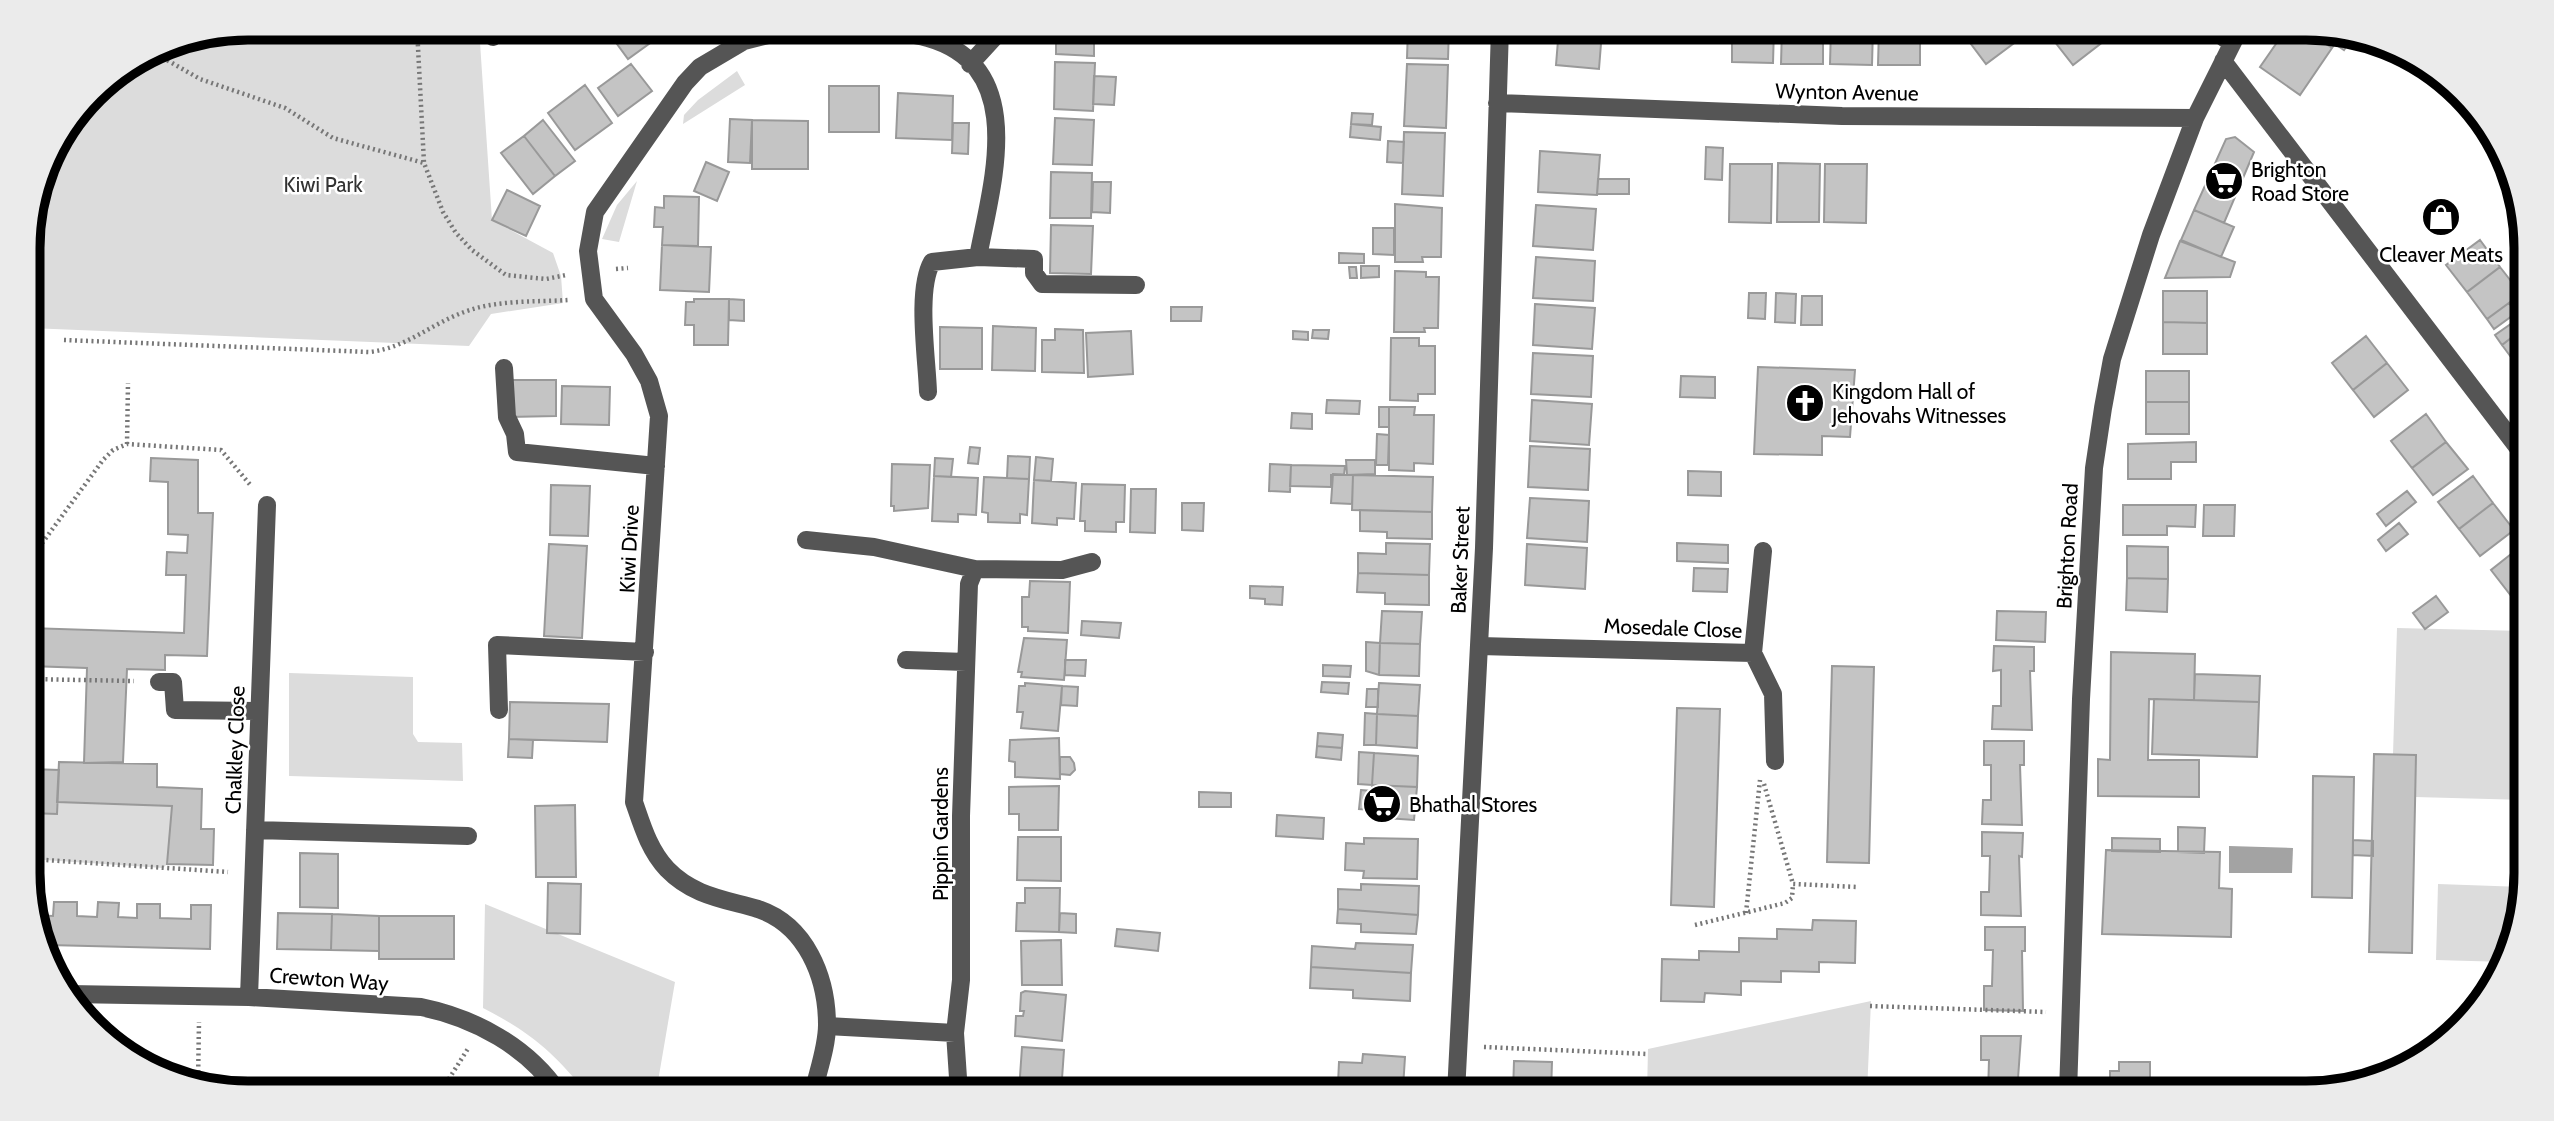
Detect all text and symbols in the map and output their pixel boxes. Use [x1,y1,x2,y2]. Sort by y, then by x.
street label: Wynton Avenue [1775,78,1919,106]
place label: Brighton Road Store [2251,157,2349,206]
supermarket icon: Brighton Road Store [2203,160,2245,202]
park label: Kiwi Park [283,172,363,197]
shop icon: Cleaver Meats [2420,196,2462,238]
place label: Cleaver Meats [2379,242,2503,267]
place label: Kingdom Hall of Jehovahs Witnesses [1831,379,2007,428]
church icon: Kingdom Hall of Jehovahs Witnesses [1784,382,1826,424]
street label: Brighton Road [2051,483,2083,609]
street label: Kiwi Drive [614,504,644,594]
street label: Baker Street [1446,506,1474,614]
street label: Mosedale Close [1603,613,1743,643]
street label: Chalkley Close [220,685,250,815]
street label: Pippin Gardens [928,767,953,901]
supermarket icon: Bhathal Stores [1361,783,1403,825]
place label: Bhathal Stores [1409,792,1537,817]
street label: Crewton Way [269,962,390,996]

